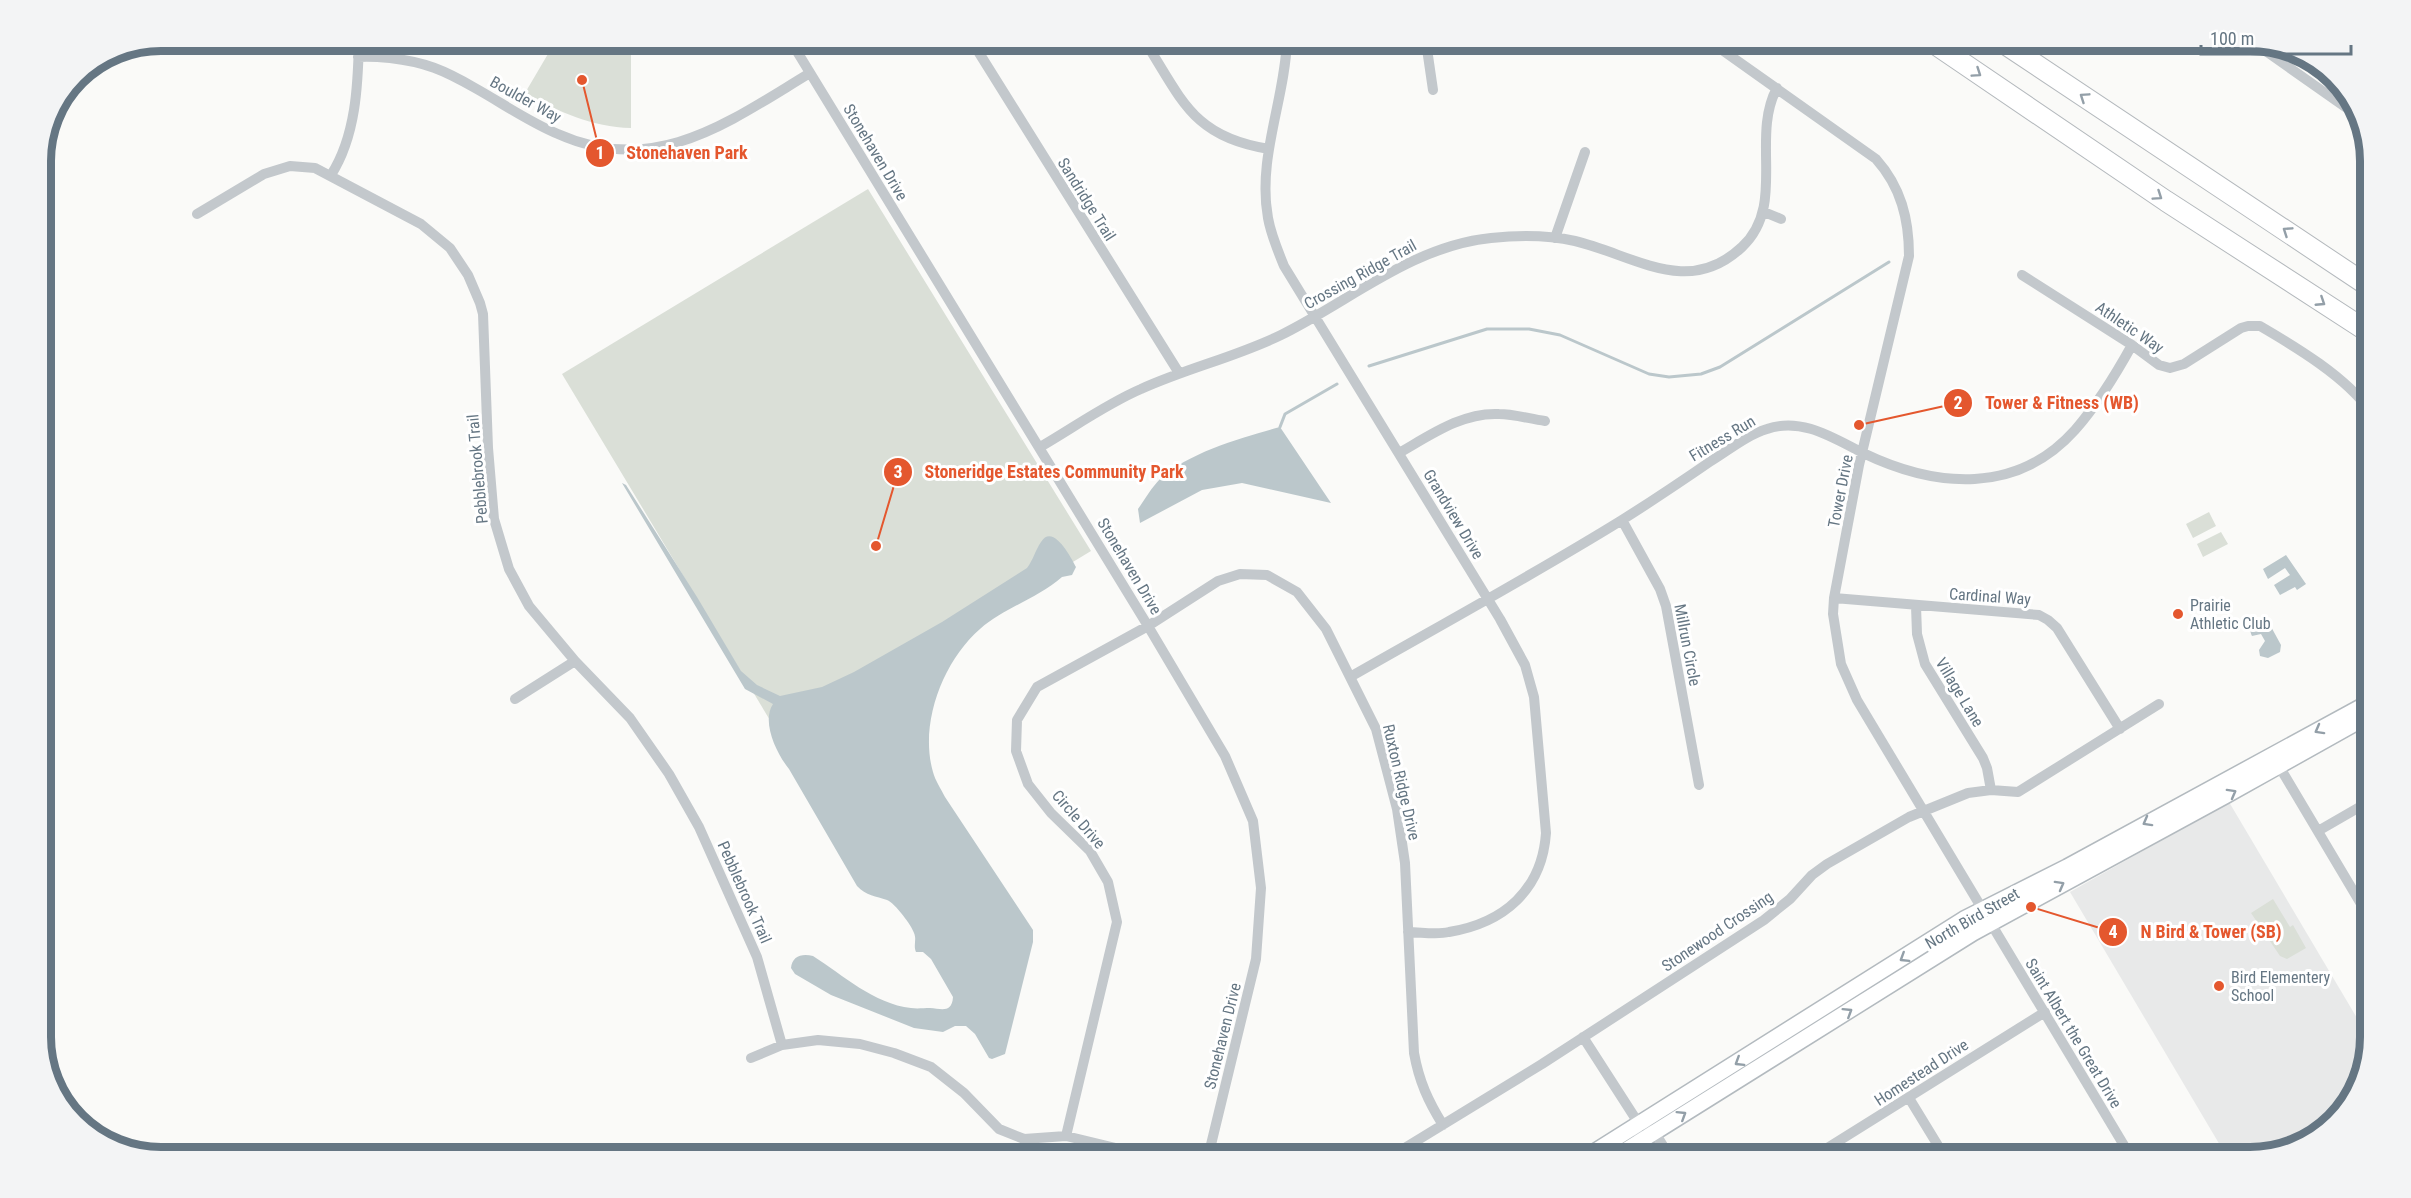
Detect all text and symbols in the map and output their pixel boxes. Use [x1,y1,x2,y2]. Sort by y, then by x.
scale bar [2201,18,2351,56]
text: 100 m [2210,28,2254,49]
one-way arrow [1971,66,1982,77]
street label: Boulder Way [487,72,565,127]
one-way arrow [2080,93,2091,104]
street label: Stonehaven Drive [839,101,912,204]
callout: Stonehaven Park [585,135,760,171]
text: 1 [595,142,605,163]
text: Stonehaven Park [626,142,748,163]
street label: Sandridge Trail [1054,154,1120,244]
one-way arrow [2151,189,2162,200]
one-way arrow [2282,228,2293,239]
street label: Crossing Ridge Trail [1301,236,1420,313]
one-way arrow [2315,294,2326,305]
street label: Athletic Way [2092,298,2168,357]
callout: Tower & Fitness (WB) [1943,385,2151,421]
text: 2 [1953,392,1963,413]
text: Tower & Fitness (WB) [1985,392,2139,414]
street label: Fitness Run [1686,411,1759,466]
street label: Pebblebrook Trail [463,413,492,524]
street label: Tower Drive [1824,453,1857,529]
callout: Stoneridge Estates Community Park [883,454,1196,490]
text: 3 [893,461,903,482]
text: Stoneridge Estates Community Park [924,461,1184,482]
street label: Grandview Drive [1419,466,1488,563]
street label: Stonehaven Drive [1093,515,1166,618]
street label: Cardinal Way [1948,584,2032,609]
place label: Prairie Athletic Club [2190,596,2271,633]
street label: Millrun Circle [1670,602,1705,688]
marker: Prairie Athletic Club [2171,607,2185,621]
street label: Village Lane [1932,654,1988,730]
street label: Ruxton Ridge Drive [1379,722,1424,842]
one-way arrow [2315,722,2325,734]
street label: Circle Drive [1048,786,1109,853]
one-way arrow [2226,789,2236,800]
one-way arrow [2143,815,2153,826]
street label: Pebblebrook Trail [714,838,776,946]
one-way arrow [2054,881,2064,892]
street label: North Bird Street [1922,884,2023,953]
street label: Stonewood Crossing [1658,887,1776,976]
callout: N Bird & Tower (SB) [2098,914,2294,950]
text: 4 [2108,921,2118,942]
text: N Bird & Tower (SB) [2140,921,2282,943]
one-way arrow [1900,950,1910,962]
street label: Saint Albert the Great Drive [2021,955,2126,1111]
place label: Bird Elementery School [2231,968,2330,1005]
marker: Bird Elementery School [2212,979,2226,993]
street label: Stonehaven Drive [1200,981,1245,1091]
one-way arrow [1841,1008,1852,1019]
street label: Homestead Drive [1871,1035,1972,1110]
one-way arrow [1735,1054,1745,1066]
one-way arrow [1676,1111,1686,1123]

